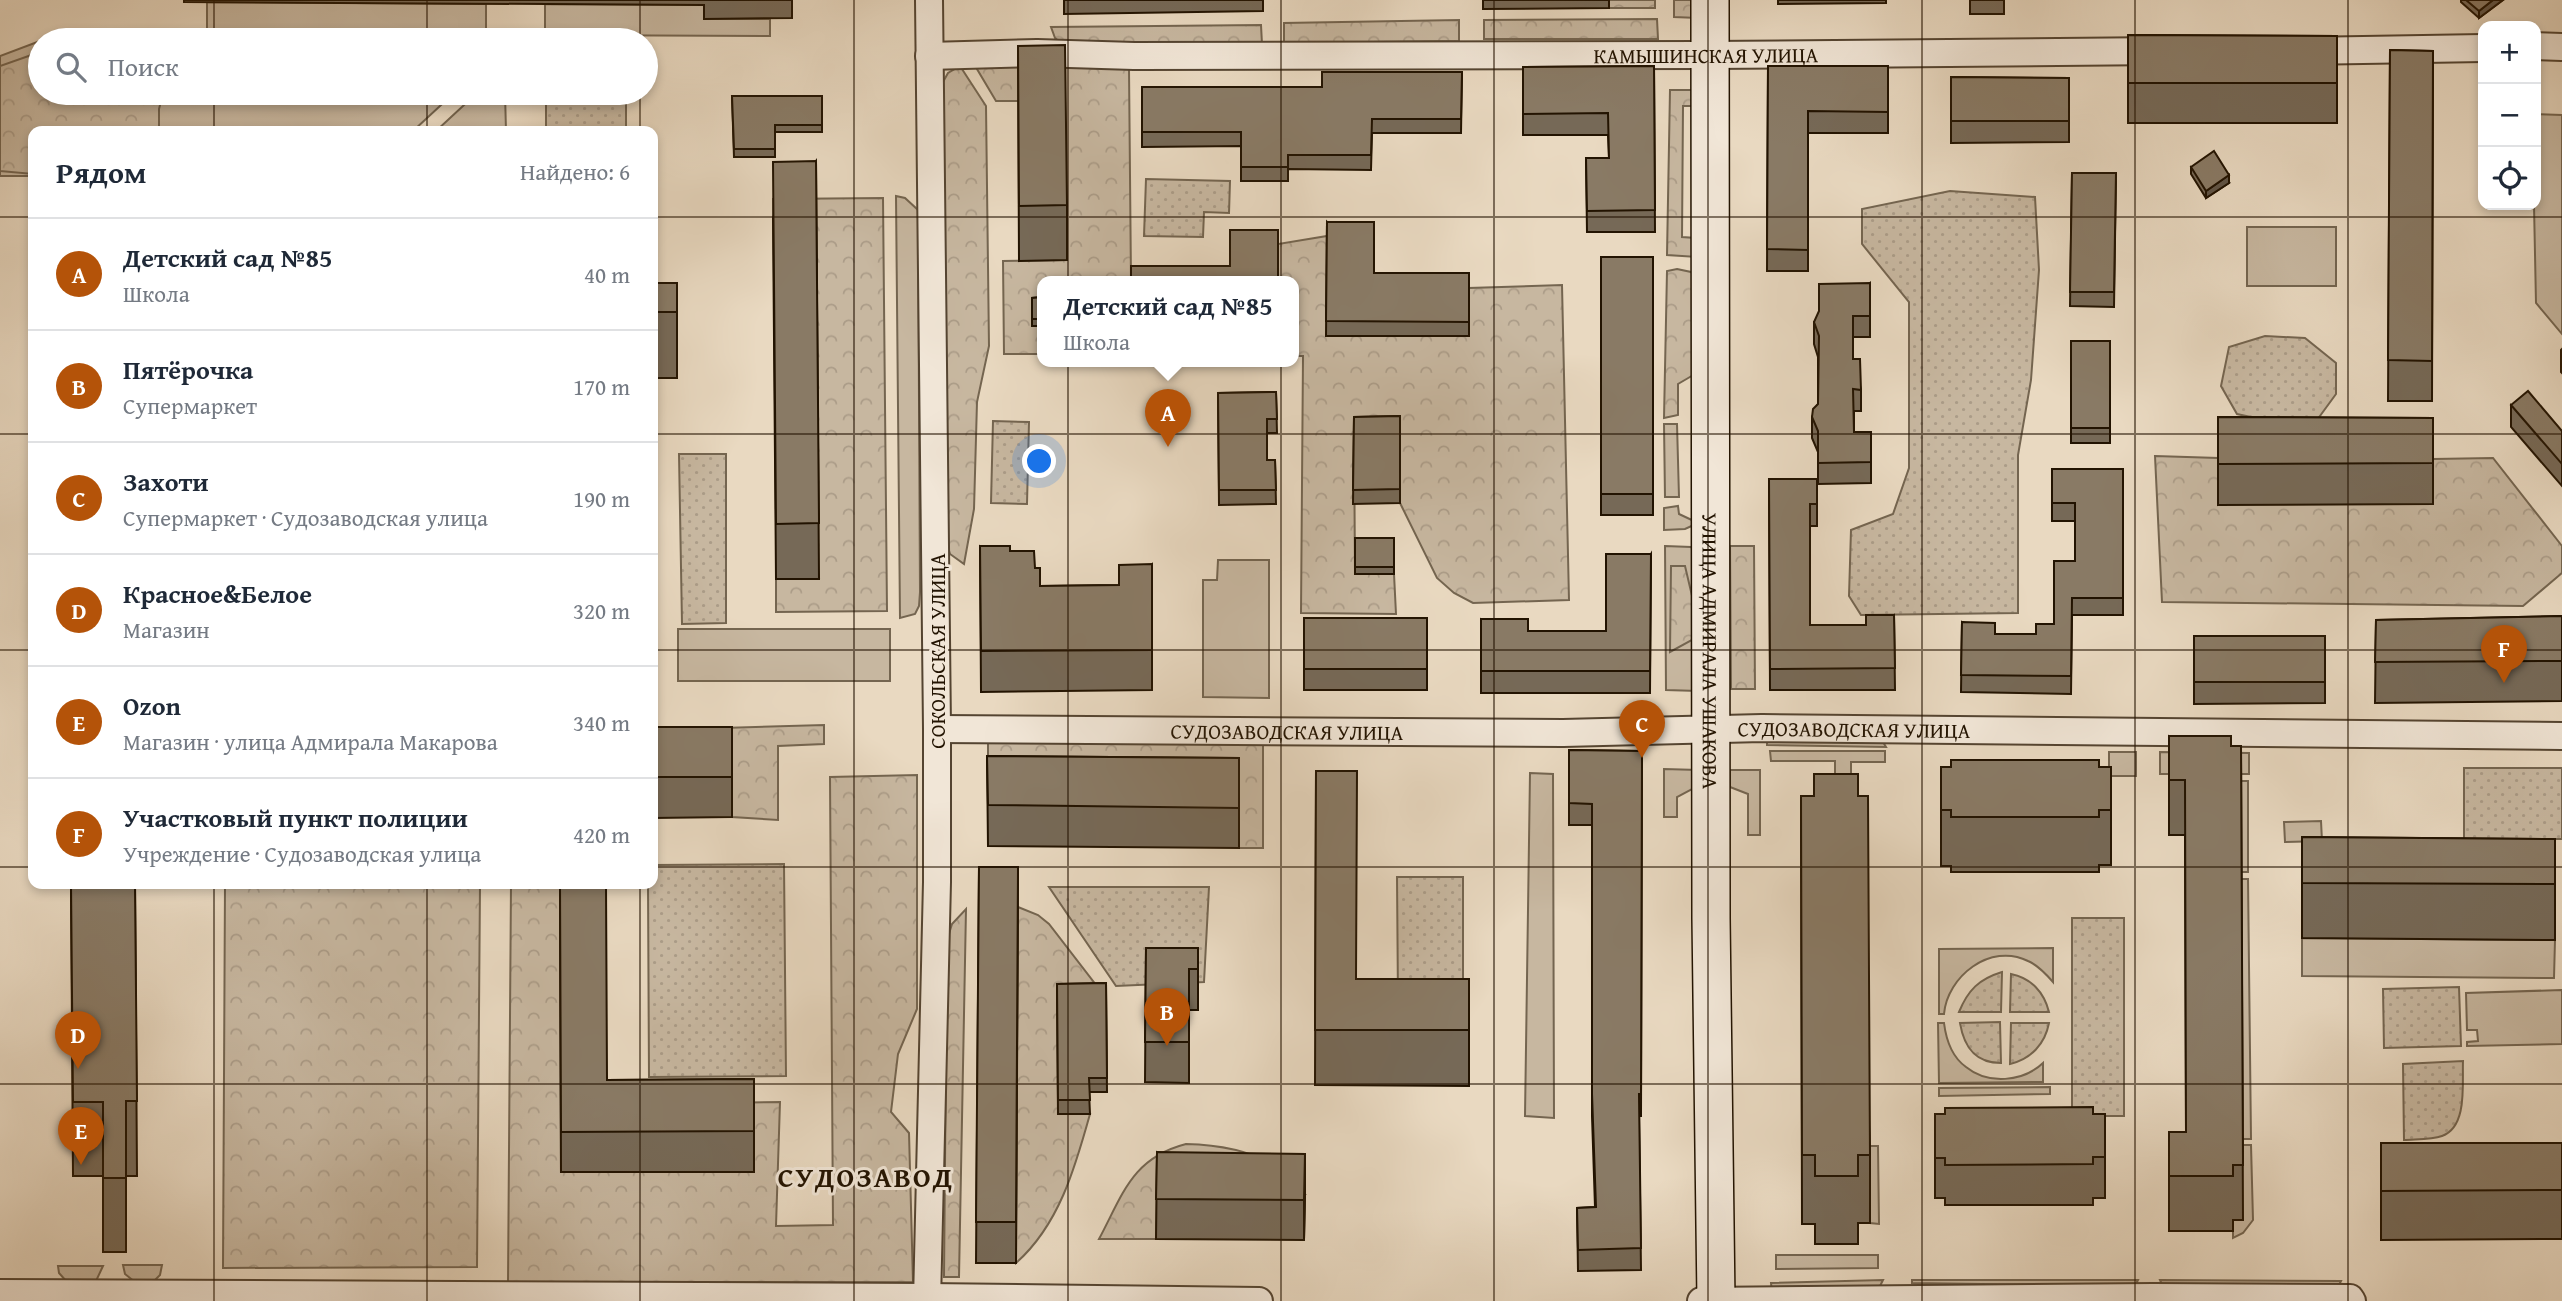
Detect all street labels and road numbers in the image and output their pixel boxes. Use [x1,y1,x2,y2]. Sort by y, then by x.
street label: КАМЫШИНСКАЯ УЛИЦА [1594,39,1819,71]
street label: УЛИЦА АДМИРАЛА УШАКОВА [1695,513,1726,789]
street label: СОКОЛЬСКАЯ УЛИЦА [922,553,953,749]
street label: СУДОЗАВОДСКАЯ УЛИЦА [1737,712,1971,746]
street label: СУДОЗАВОДСКАЯ УЛИЦА [1171,715,1404,747]

